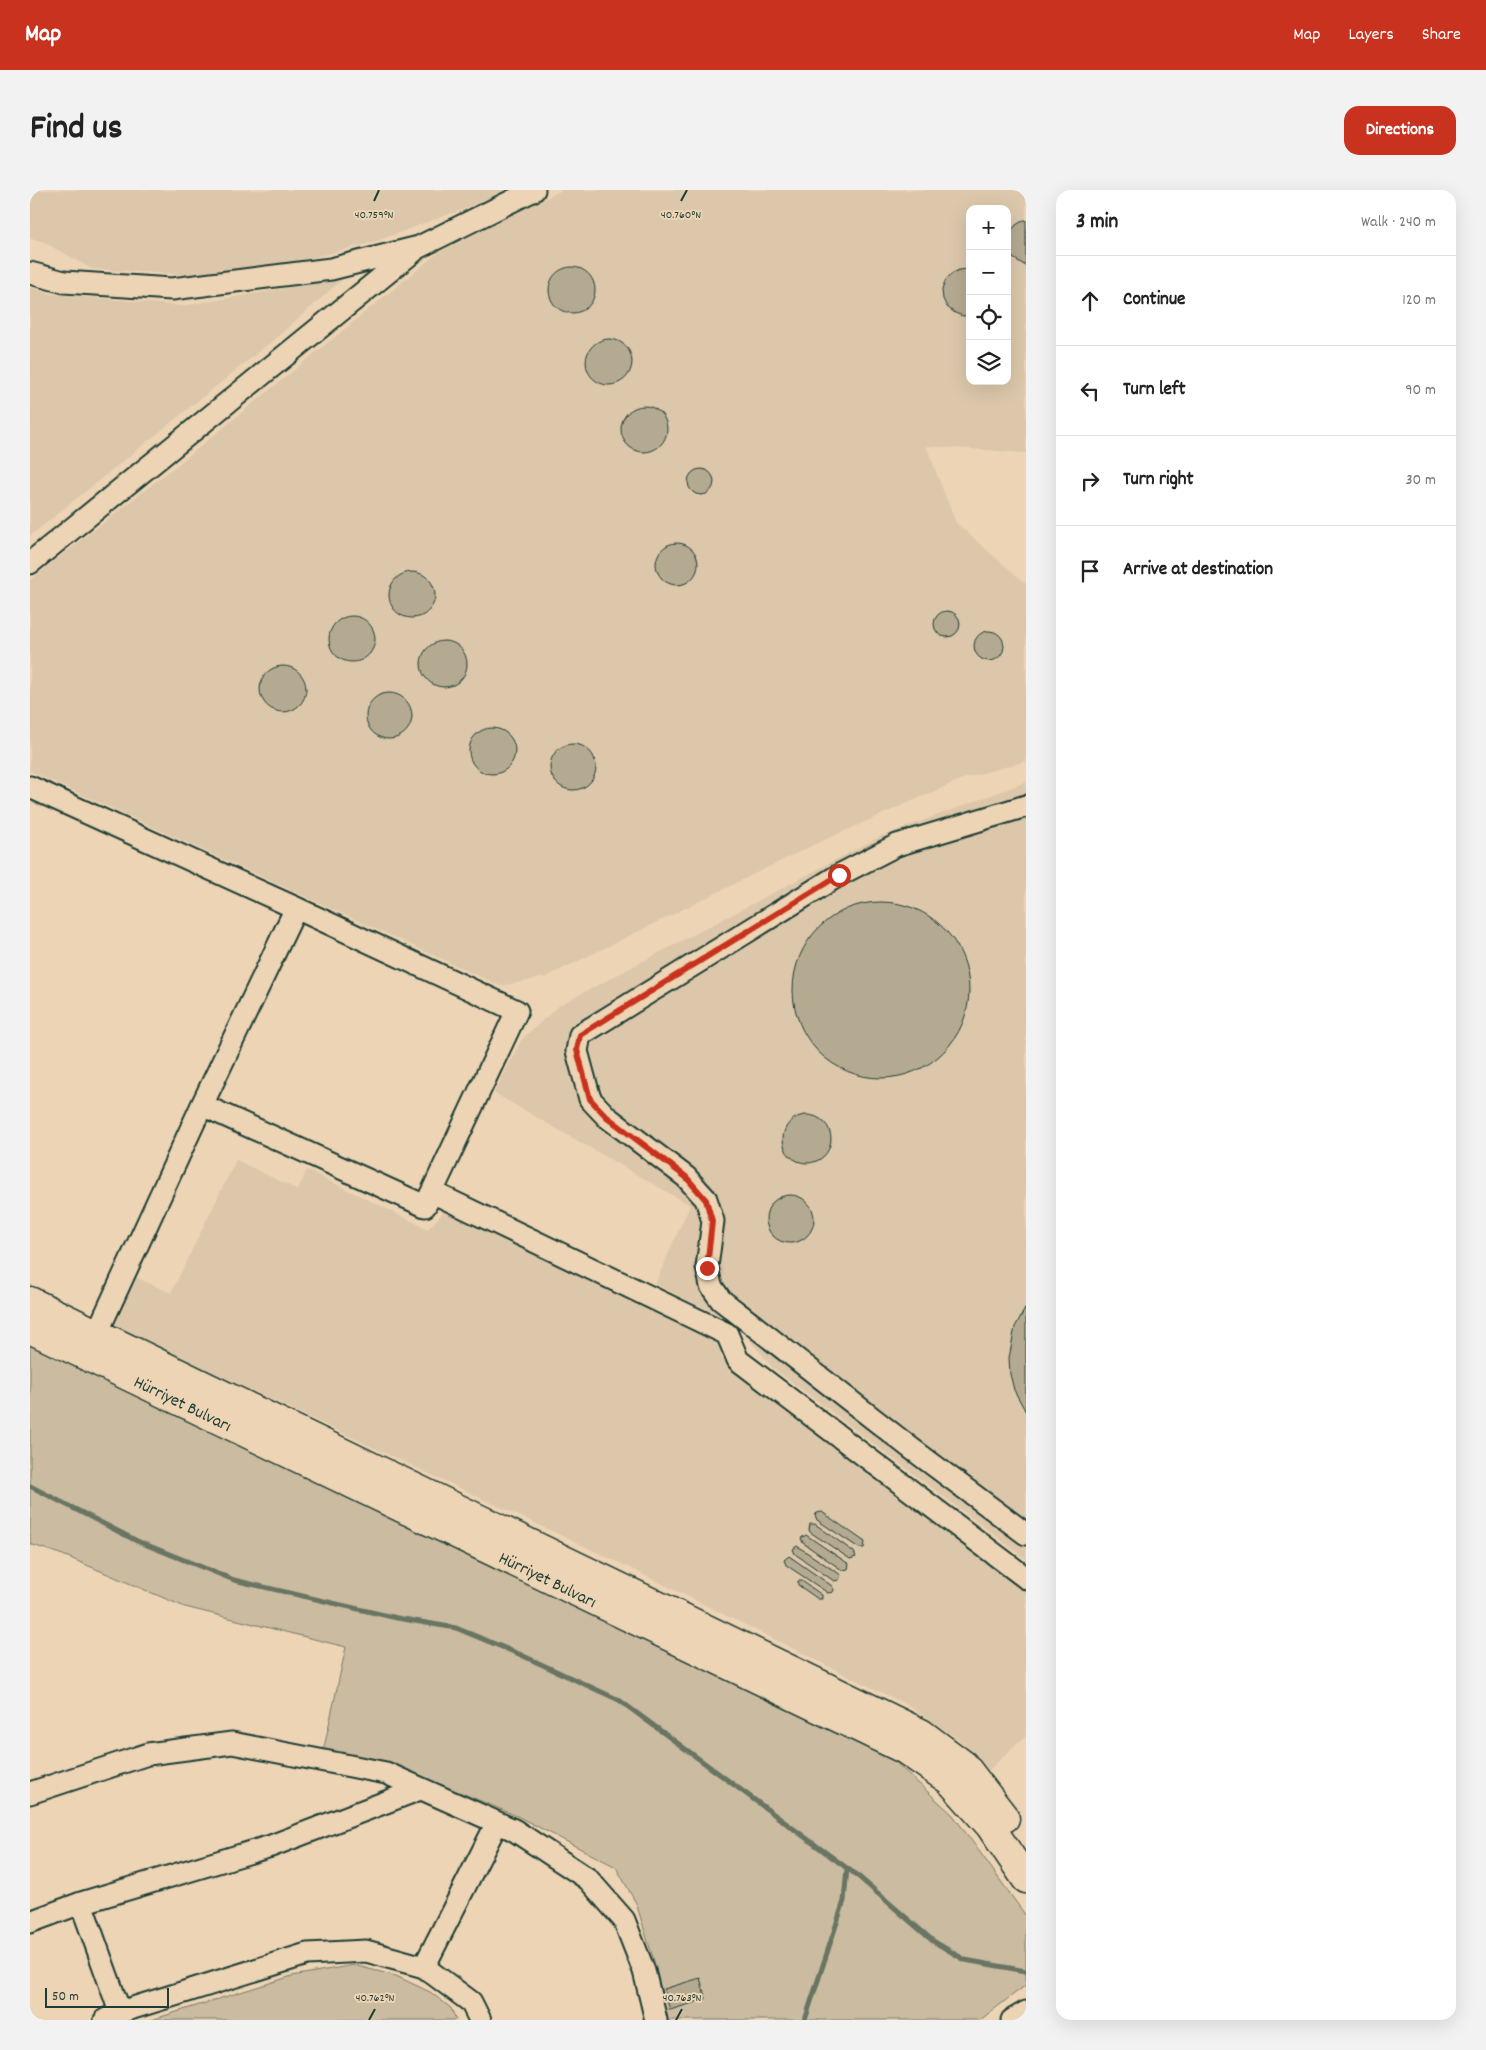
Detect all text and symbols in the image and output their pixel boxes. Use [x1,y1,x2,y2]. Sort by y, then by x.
text: Map [25,18,61,52]
text: Map [1293,23,1320,48]
text: Layers [1348,23,1394,48]
text: Share [1422,23,1461,48]
text: Find us [30,105,122,155]
button: Directions [1344,106,1456,155]
map controls [966,205,1011,385]
button: + [966,205,1011,250]
text: 40.759°N [355,207,394,224]
text: 40.760°N [661,207,701,224]
text: 3 min [1076,208,1118,238]
text: Walk · 240 m [1361,211,1436,234]
button: − [966,250,1011,295]
icon: ahead [1076,287,1104,315]
text: Continue [1123,287,1185,314]
text: 120 m [1402,289,1436,312]
button: locate [966,295,1011,340]
button: layers [966,340,1011,385]
icon: left [1076,377,1104,405]
text: Turn left [1123,377,1186,404]
text: 90 m [1405,379,1436,402]
icon: right [1076,467,1104,495]
text: Turn right [1123,467,1194,494]
text: 30 m [1406,469,1436,492]
icon: arrive [1076,557,1104,585]
text: Arrive at destination [1123,557,1273,584]
route start [828,864,851,887]
route end [696,1257,719,1280]
street label: Hürriyet Bulvarı [129,1371,235,1440]
street label: Hürriyet Bulvarı [494,1547,600,1616]
scale bar [45,1985,169,2008]
text: 50 m [52,1987,79,2007]
text: 40.762°N [355,1990,395,2007]
text: 40.763°N [662,1990,702,2007]

